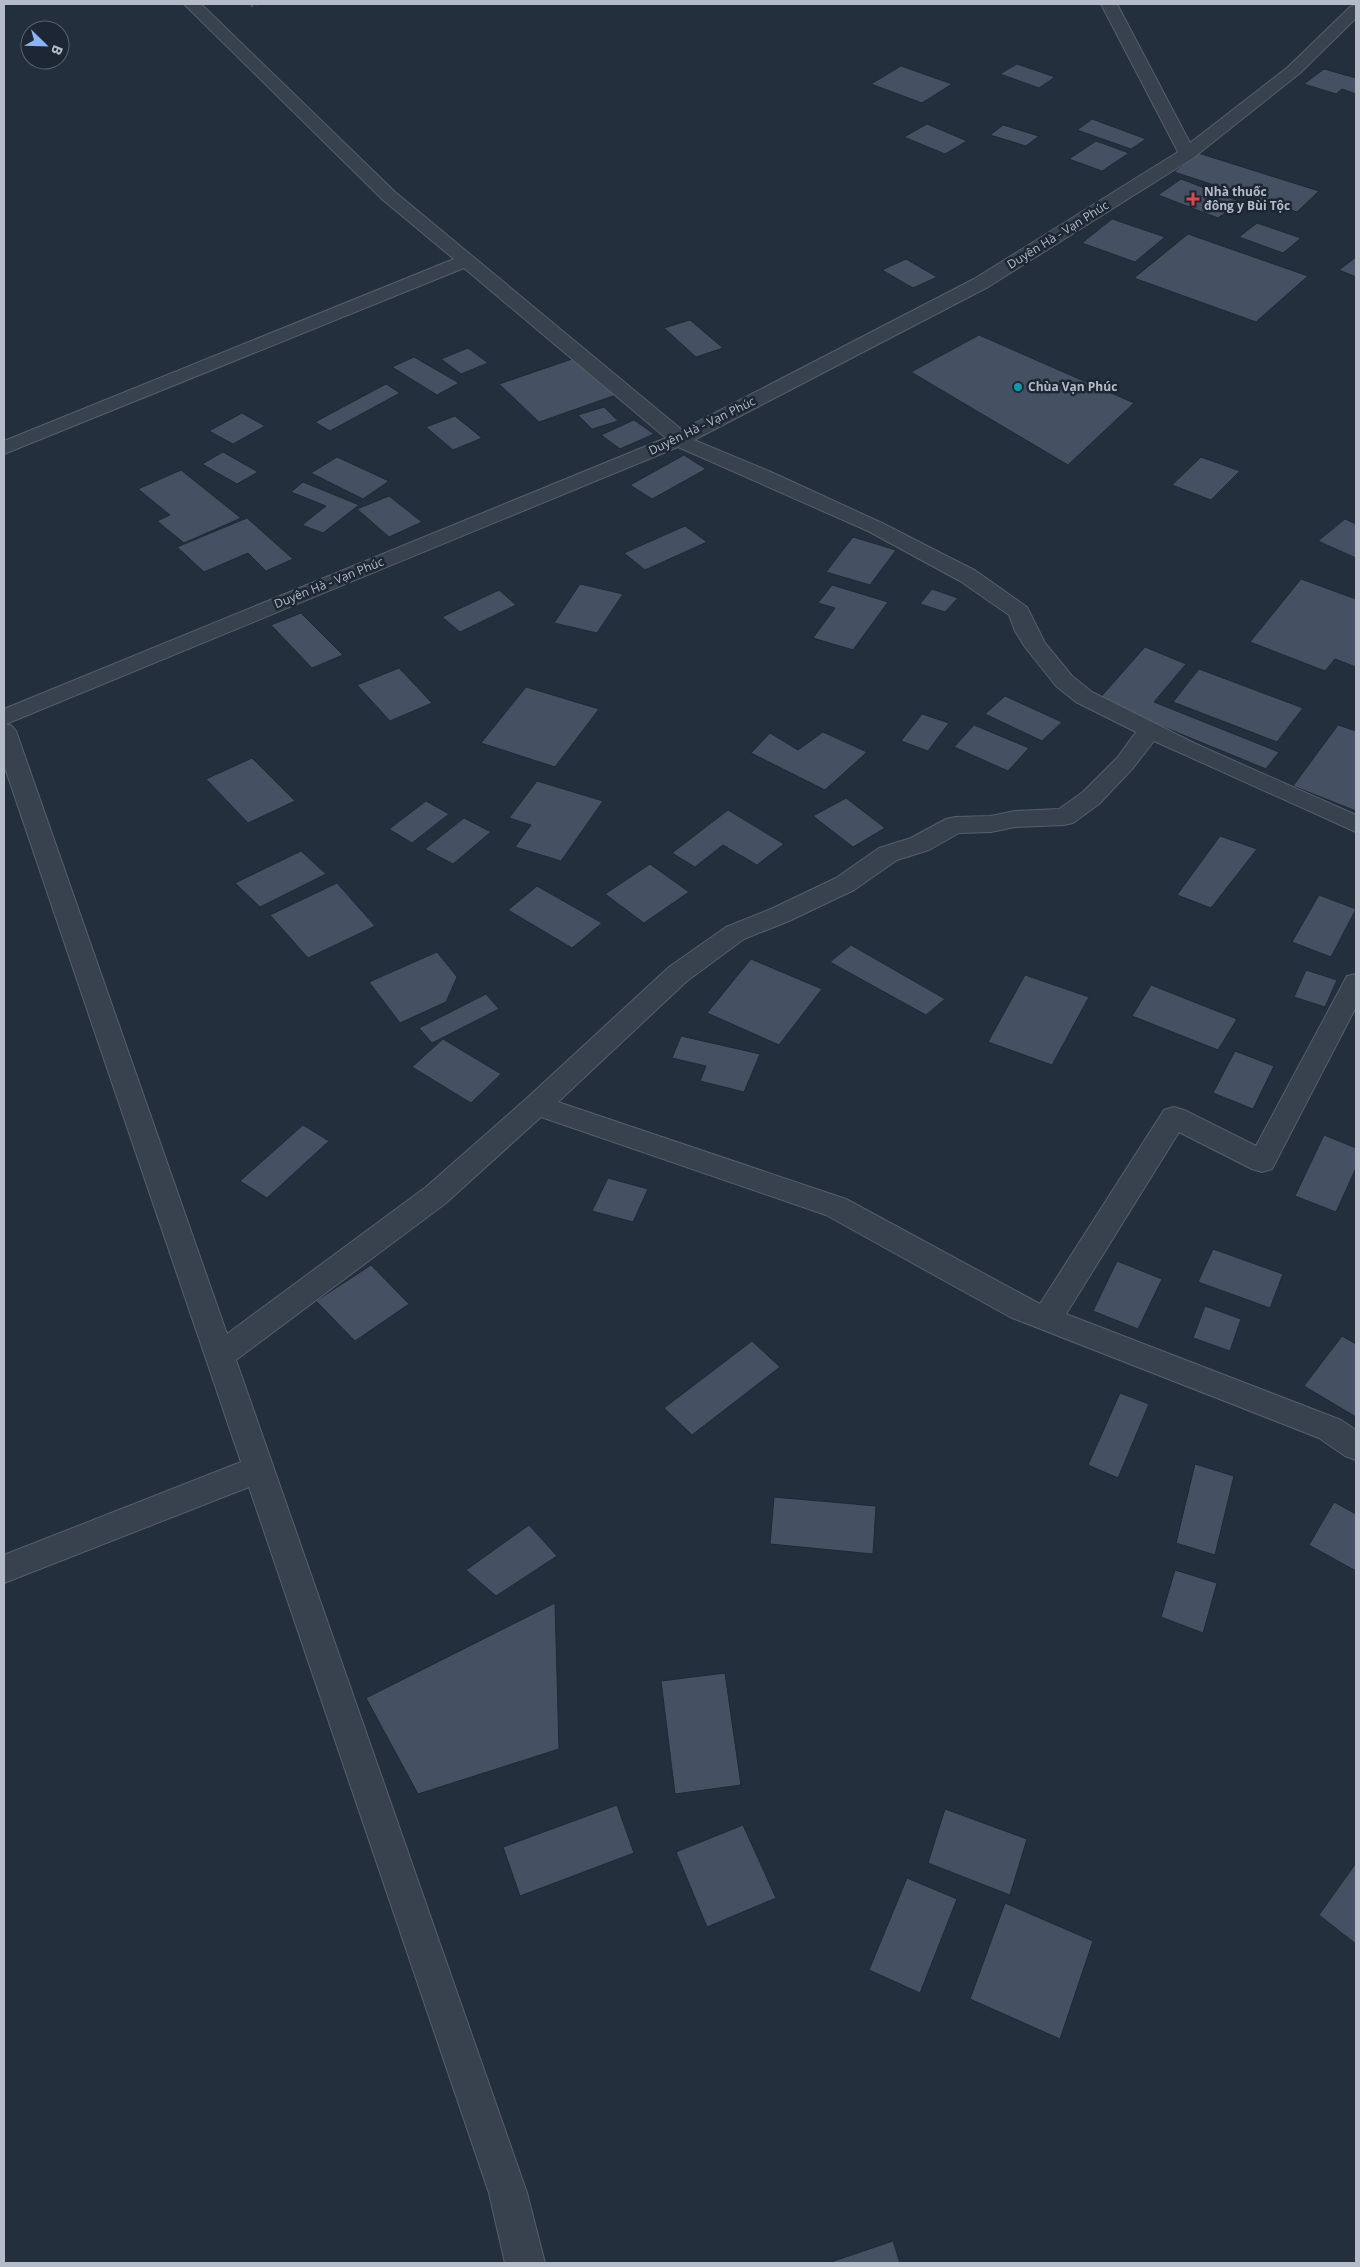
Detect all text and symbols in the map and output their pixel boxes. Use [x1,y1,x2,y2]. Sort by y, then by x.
north arrow [20,20,70,70]
text: B [47,42,68,58]
place label: Nhà thuốc đông y Bùi Tộc [1204,183,1290,214]
marker: Nhà thuốc đông y Bùi Tộc [1186,192,1200,206]
street label: Duyên Hà - Vạn Phúc [1004,196,1112,273]
place label: Chùa Vạn Phúc [1028,378,1117,395]
marker: Chùa Vạn Phúc [1012,381,1024,393]
street label: Duyên Hà - Vạn Phúc [646,392,758,459]
street label: Duyên Hà - Vạn Phúc [271,553,386,612]

